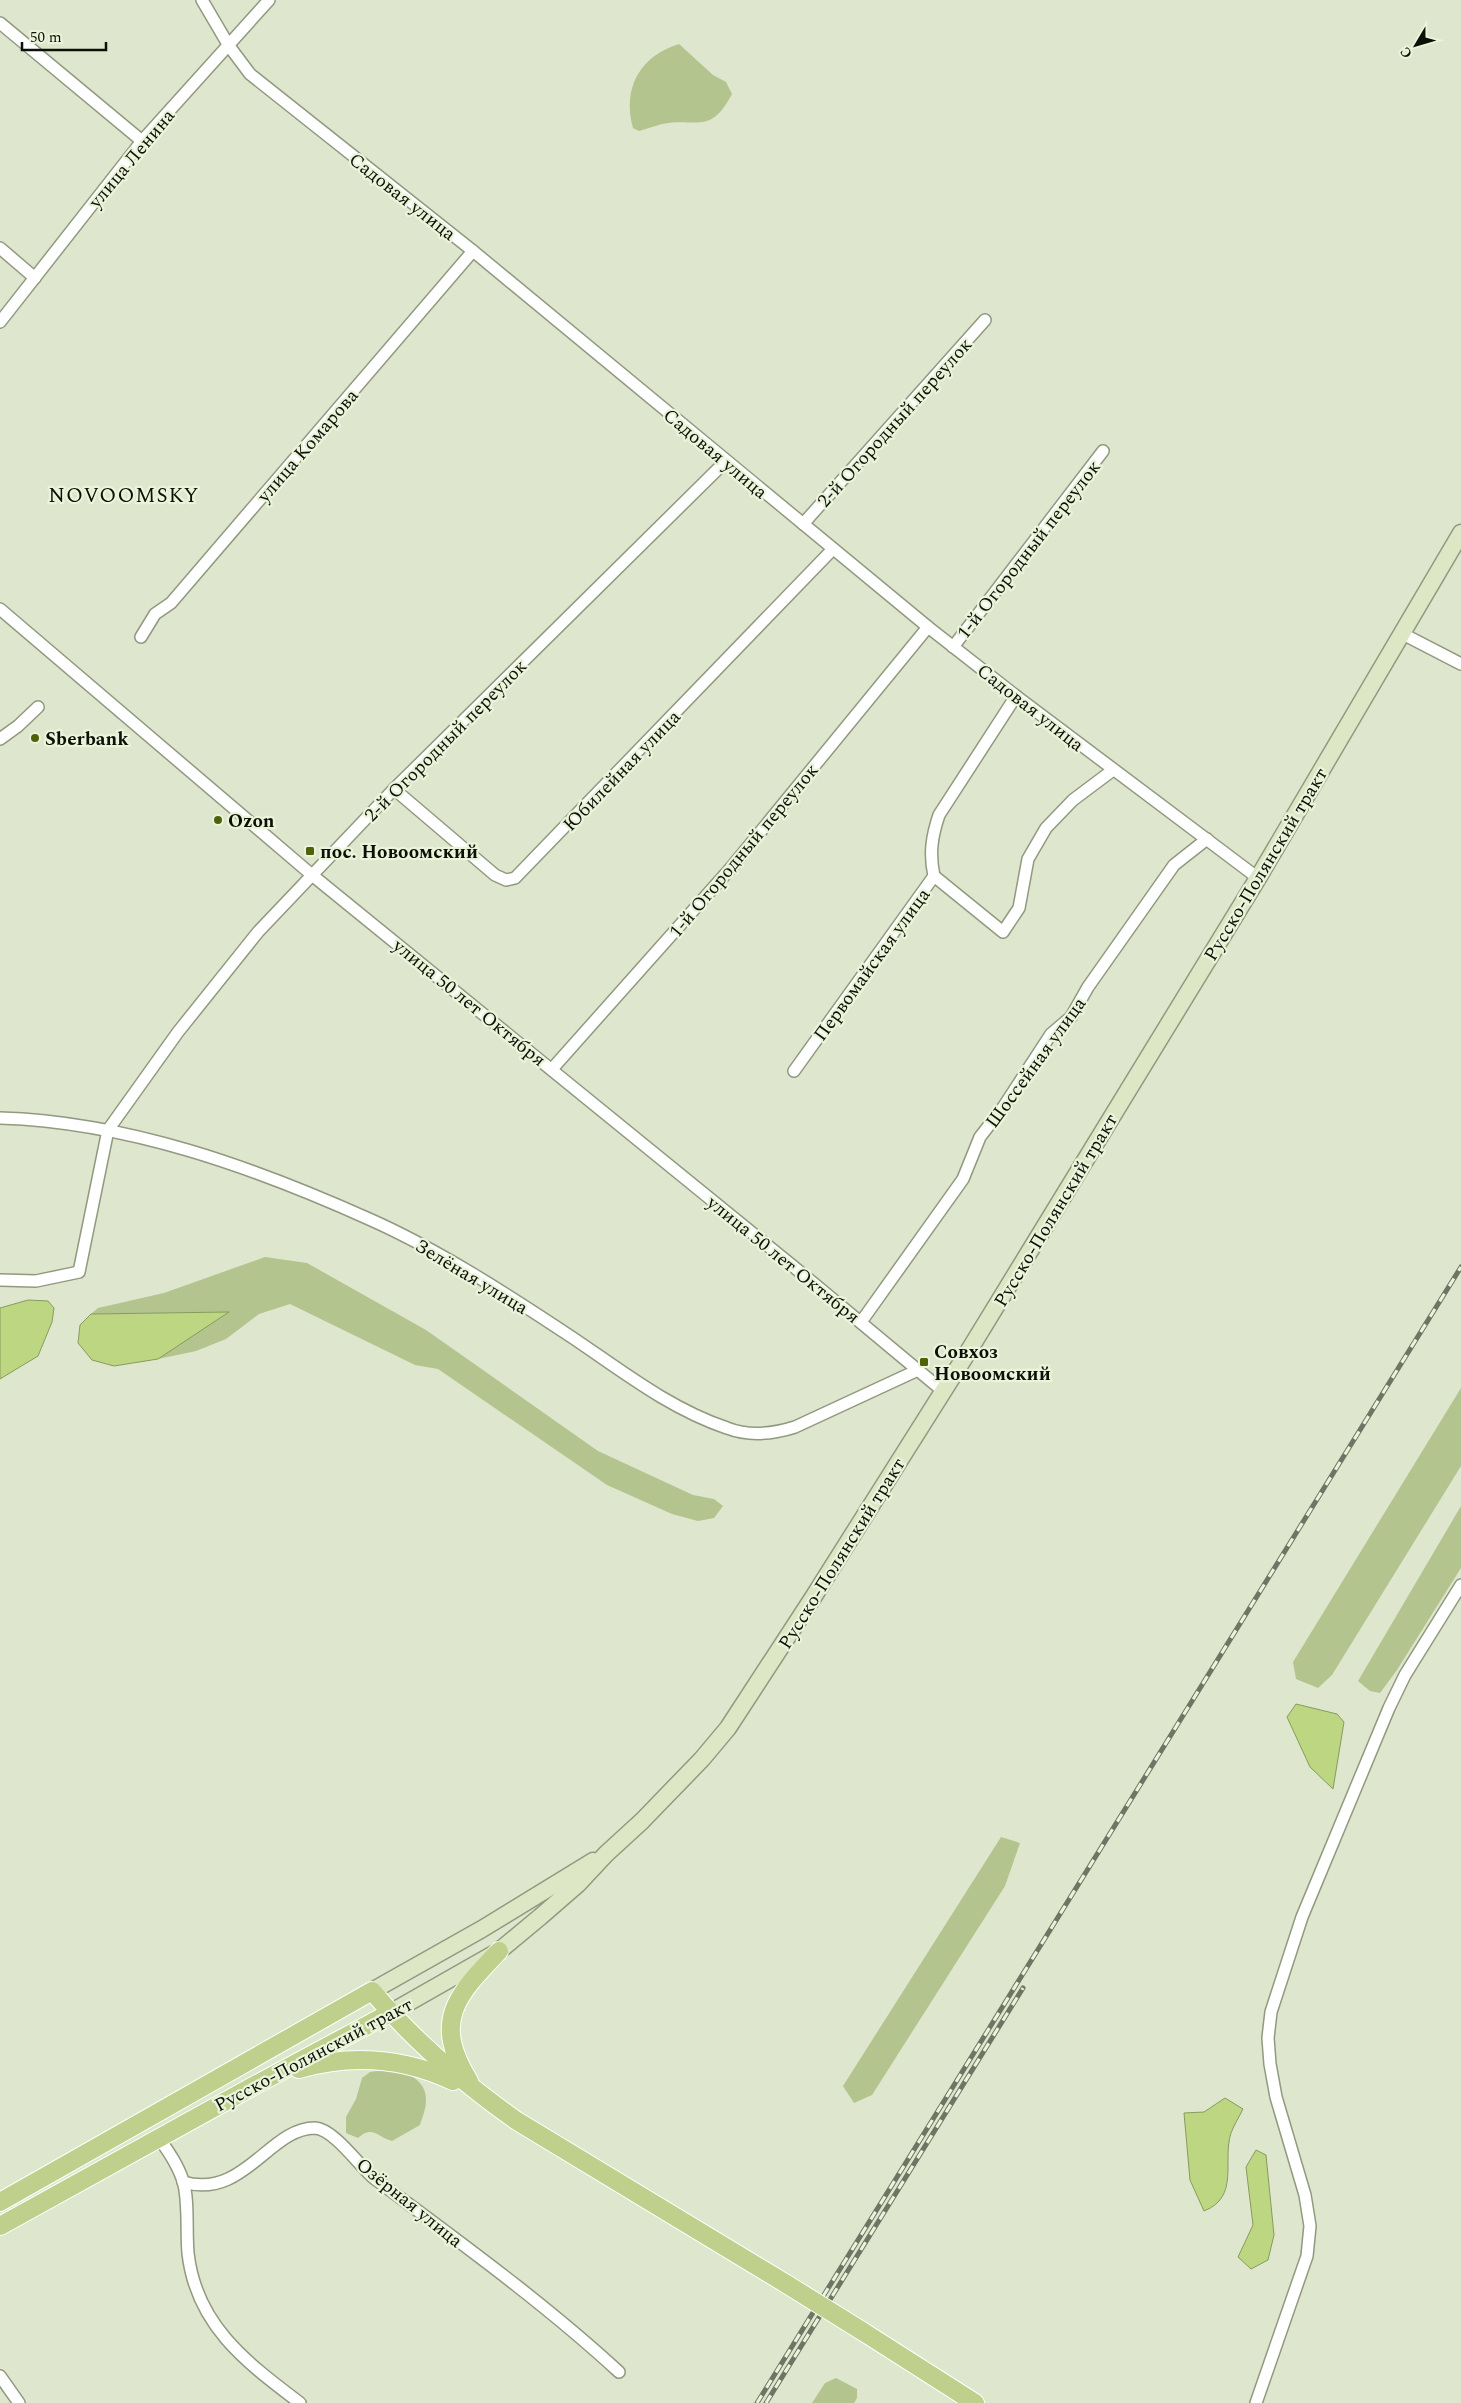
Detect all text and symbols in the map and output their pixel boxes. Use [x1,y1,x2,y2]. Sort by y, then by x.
scale bar [22,20,106,52]
north arrow [1391,20,1441,70]
text: 50 m [30,26,62,49]
text: С [1395,42,1417,63]
street label: улица Ленина [81,102,183,216]
street label: Садовая улица [342,146,462,249]
street label: 2-й Огородный переулок [811,331,980,515]
street label: улица Комарова [250,382,366,510]
street label: Садовая улица [656,402,774,507]
street label: 1-й Огородный переулок [950,454,1109,646]
district label: NOVOOMSKY [48,480,200,512]
street label: 2-й Огородный переулок [358,653,534,829]
street label: Садовая улица [970,657,1090,760]
street label: Юбилейная улица [556,703,688,838]
place label: Sberbank [45,725,129,754]
marker: Sberbank [29,732,41,744]
street label: 1-й Огородный переулок [662,757,826,945]
street label: Русско-Полянский тракт [1197,763,1336,967]
place label: Ozon [228,807,275,836]
marker: Ozon [212,814,224,826]
place label: пос. Новоомский [320,838,478,867]
marker: пос. Новоомский [304,845,316,857]
street label: Первомайская улица [807,882,938,1048]
street label: улица 50 лет Октября [385,932,552,1074]
street label: Шоссейная улица [979,991,1094,1134]
street label: Русско-Полянский тракт [987,1109,1126,1313]
street label: улица 50 лет Октября [699,1189,866,1331]
street label: Зелёная улица [409,1232,534,1323]
place label: Совхоз Новоомский [934,1338,1051,1389]
marker: Совхоз Новоомский [918,1356,930,1368]
street label: Русско-Полянский тракт [771,1452,913,1655]
street label: Русско-Полянский тракт [209,1991,418,2120]
street label: Озёрная улица [349,2151,469,2256]

